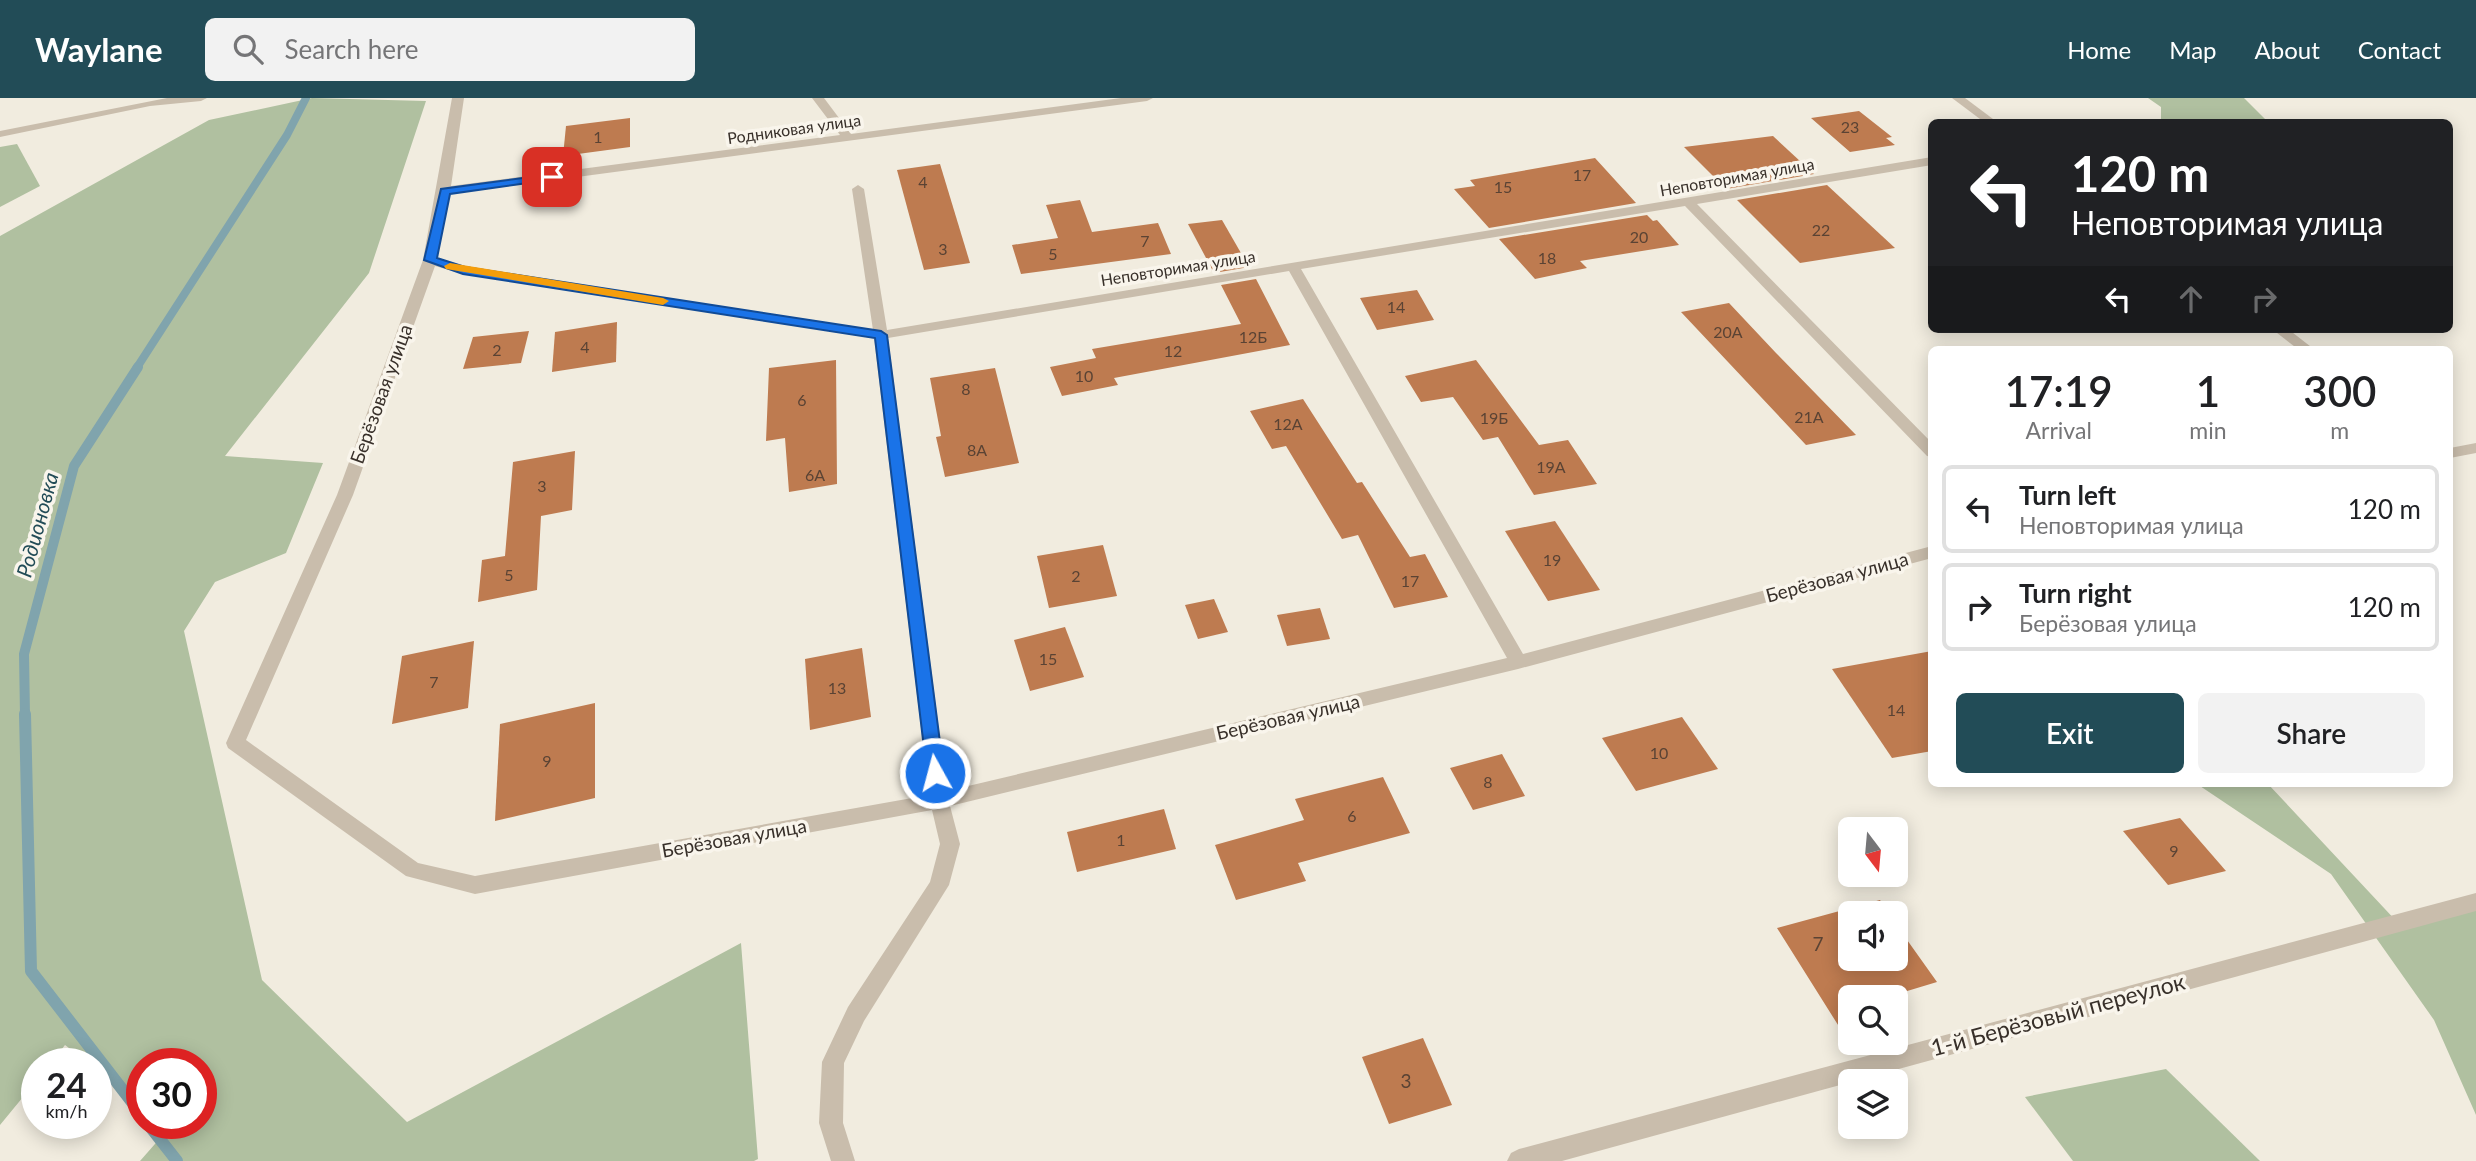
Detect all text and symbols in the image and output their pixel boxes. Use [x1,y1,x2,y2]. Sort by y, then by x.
search box [205,18,695,81]
text: Waylane [35,29,163,69]
icon: search [229,30,267,68]
text: Search here [285,33,419,65]
text: Home [2067,35,2131,64]
text: Map [2169,35,2217,64]
text: About [2255,35,2320,64]
text: Contact [2358,35,2441,64]
street label: Родниковая улица [726,110,862,147]
house number: 23 [1841,117,1859,136]
house number: 1 [593,127,603,146]
text: 120 m [2071,144,2209,202]
pin [522,147,582,207]
icon: left [1956,147,2047,238]
street label: Неповторимая улица [1658,154,1816,199]
icon: arrive [533,158,571,196]
house number: 17 [1573,165,1591,184]
house number: 4 [918,172,928,191]
house number: 15 [1494,177,1512,196]
text: Неповторимая улица [2071,203,2383,242]
house number: 22 [1812,220,1830,239]
house number: 20 [1630,227,1648,246]
house number: 7 [1140,231,1150,250]
house number: 3 [938,239,948,258]
house number: 5 [1048,244,1058,263]
street label: Неповторимая улица [1099,246,1257,289]
house number: 18 [1538,248,1556,267]
icon: left [2099,280,2137,318]
icon: ahead [2172,280,2210,318]
icon: right [2245,280,2283,318]
house number: 14 [1387,297,1405,316]
street label: Берёзовая улица [345,321,416,467]
house number: 20А [1713,322,1743,341]
house number: 12Б [1239,327,1267,346]
house number: 4 [580,337,590,356]
house number: 2 [492,340,502,359]
house number: 12 [1164,341,1182,360]
house number: 10 [1075,366,1093,385]
text: 17:19 [2005,366,2113,416]
text: 1 [2196,366,2220,416]
text: 300 [2303,366,2376,416]
house number: 8 [961,379,971,398]
house number: 6 [797,390,807,409]
house number: 21А [1794,407,1824,426]
house number: 19Б [1480,408,1508,427]
house number: 12А [1273,414,1303,433]
text: Arrival [2026,416,2092,444]
text: min [2189,416,2227,444]
text: m [2330,416,2349,444]
house number: 8А [967,440,987,459]
house number: 19А [1536,457,1566,476]
house number: 6А [805,465,825,484]
water label: Родионовка [11,469,63,580]
house number: 3 [537,476,547,495]
text: Turn left [2019,479,2116,511]
icon: left [1960,490,1998,528]
text: 120 m [2348,493,2421,525]
text: Неповторимая улица [2019,511,2244,539]
street label: Берёзовая улица [1763,546,1911,607]
house number: 19 [1543,550,1561,569]
house number: 5 [504,565,514,584]
house number: 2 [1071,566,1081,585]
house number: 17 [1401,571,1419,590]
text: Turn right [2019,577,2132,609]
icon: right [1960,588,1998,626]
text: 120 m [2348,591,2421,623]
text: Берёзовая улица [2019,609,2197,637]
house number: 15 [1039,649,1057,668]
house number: 7 [429,672,439,691]
house number: 13 [828,678,846,697]
street label: Берёзовая улица [1214,689,1362,744]
button: Exit [1956,693,2184,773]
button: Share [2198,693,2425,773]
house number: 14 [1887,700,1905,719]
position arrow [898,736,972,810]
house number: 10 [1650,743,1668,762]
house number: 9 [542,751,552,770]
house number: 8 [1483,772,1493,791]
house number: 6 [1347,806,1357,825]
street label: Берёзовая улица [660,813,808,862]
north arrow [1838,817,1908,887]
map controls [1838,817,1908,1139]
house number: 1 [1116,830,1126,849]
house number: 9 [2169,841,2179,860]
button: sound [1838,901,1908,971]
house number: 7 [1812,932,1824,955]
street label: 1-й Берёзовый переулок [1928,967,2188,1061]
button: search [1838,985,1908,1055]
speed limit sign: 30 [126,1048,217,1139]
text: 24 [46,1063,87,1105]
house number: 3 [1400,1069,1412,1092]
button: layers [1838,1069,1908,1139]
text: km/h [45,1100,88,1122]

